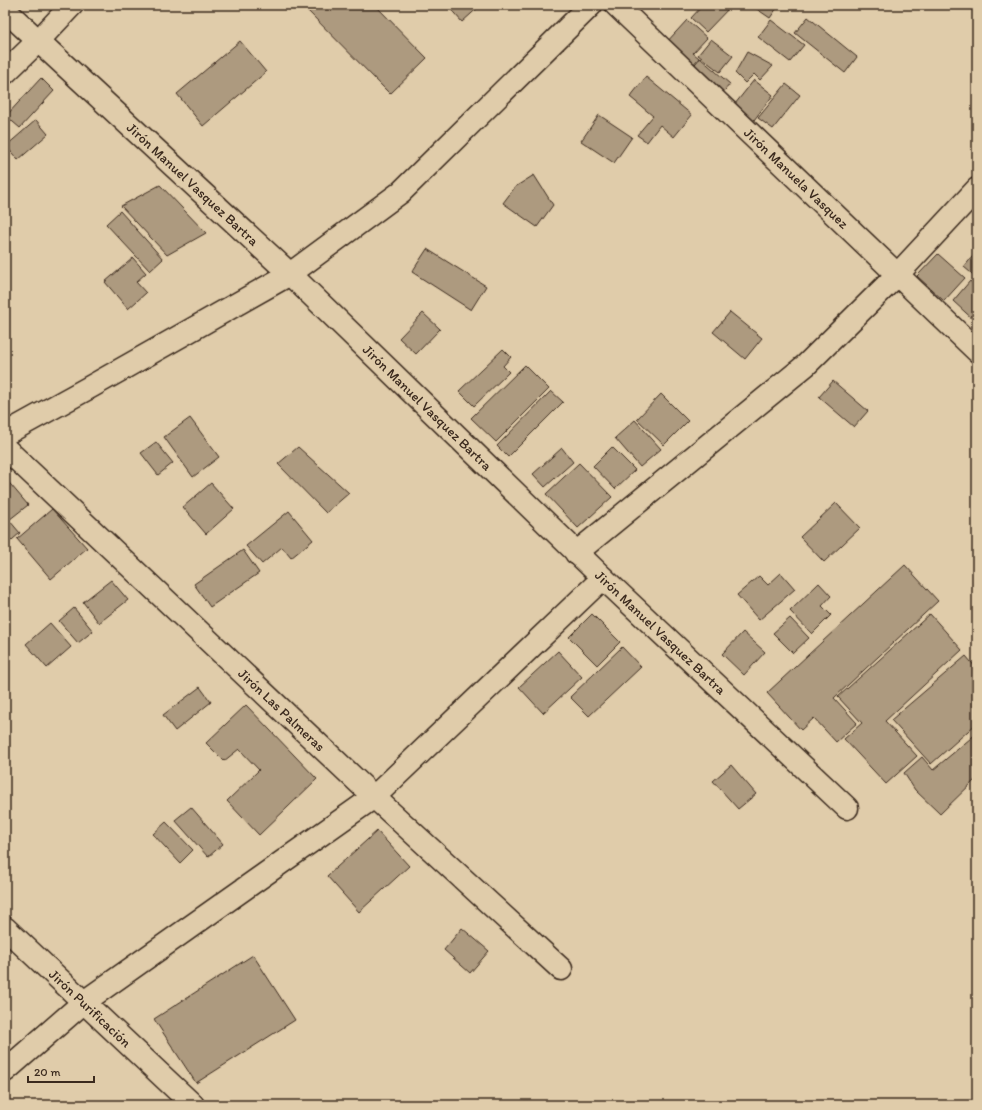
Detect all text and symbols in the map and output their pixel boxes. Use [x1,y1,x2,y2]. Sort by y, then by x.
street label: Jirón Manuel Vasquez Bartra [123,119,263,250]
street label: Jirón Manuela Vasquez [741,124,853,232]
street label: Jirón Manuel Vasquez Bartra [359,341,496,474]
street label: Jirón Manuel Vasquez Bartra [592,567,730,699]
street label: Jirón Las Palmeras [235,665,329,755]
street label: Jirón Purificación [46,966,135,1051]
scale bar [28,1058,94,1084]
text: 20 m [34,1065,61,1079]

